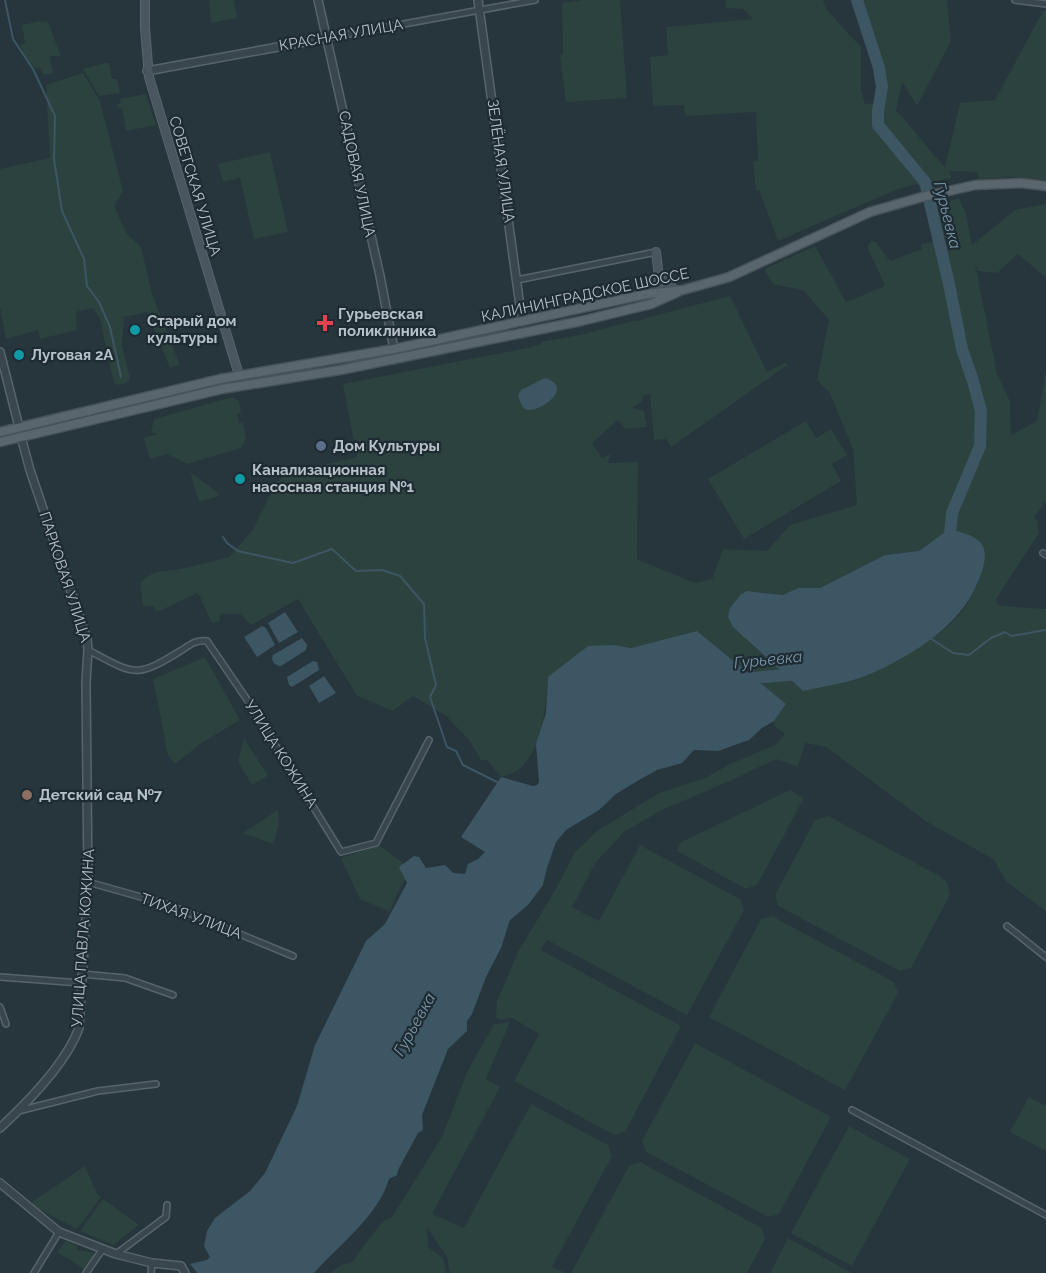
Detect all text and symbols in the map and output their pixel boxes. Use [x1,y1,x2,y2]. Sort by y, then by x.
street label: КРАСНАЯ УЛИЦА [278,15,404,55]
street label: ЗЕЛЁНАЯ УЛИЦА [483,98,520,224]
street label: САДОВАЯ УЛИЦА [335,109,379,239]
street label: СОВЕТСКАЯ УЛИЦА [165,114,225,258]
water label: Гурьевка [930,179,965,251]
street label: КАЛИНИНГРАДСКОЕ ШОССЕ [480,264,690,326]
place label: Гурьевская поликлиника [338,305,436,340]
place label: Старый дом культуры [147,312,237,347]
marker: Гурьевская поликлиника [316,314,334,332]
marker: Старый дом культуры [128,323,142,337]
place label: Луговая 2А [31,346,114,364]
marker: Луговая 2А [12,348,26,362]
place label: Дом Культуры [333,437,440,455]
marker: Дом Культуры [314,439,328,453]
place label: Канализационная насосная станция №1 [252,461,415,496]
marker: Канализационная насосная станция №1 [233,472,247,486]
street label: ПАРКОВАЯ УЛИЦА [35,509,95,645]
water label: Гурьевка [733,646,804,673]
street label: УЛИЦА КОЖИНА [241,697,321,811]
place label: Детский сад №7 [39,786,163,804]
marker: Детский сад №7 [20,788,34,802]
street label: УЛИЦА ПАВЛА КОЖИНА [68,848,98,1028]
street label: ТИХАЯ УЛИЦА [138,889,244,943]
water label: Гурьевка [389,989,440,1059]

